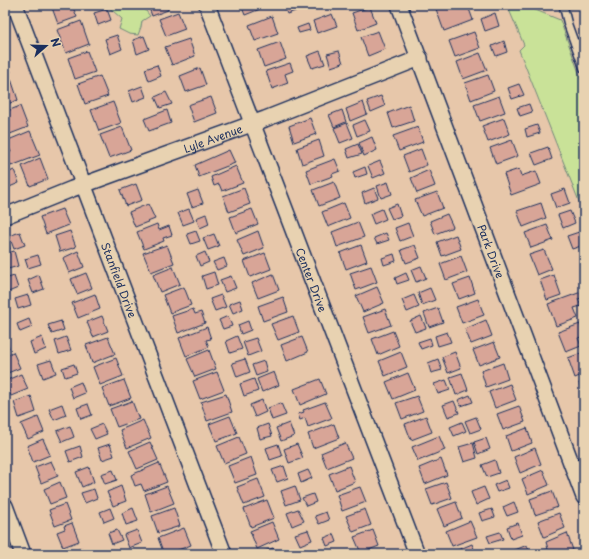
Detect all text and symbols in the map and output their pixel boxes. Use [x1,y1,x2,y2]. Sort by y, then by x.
north arrow [26,26,66,66]
text: N [46,35,65,50]
street label: Lyle Avenue [181,119,245,156]
street label: Park Drive [474,222,509,281]
street label: Stanfield Drive [98,240,142,320]
street label: Center Drive [292,245,332,314]

